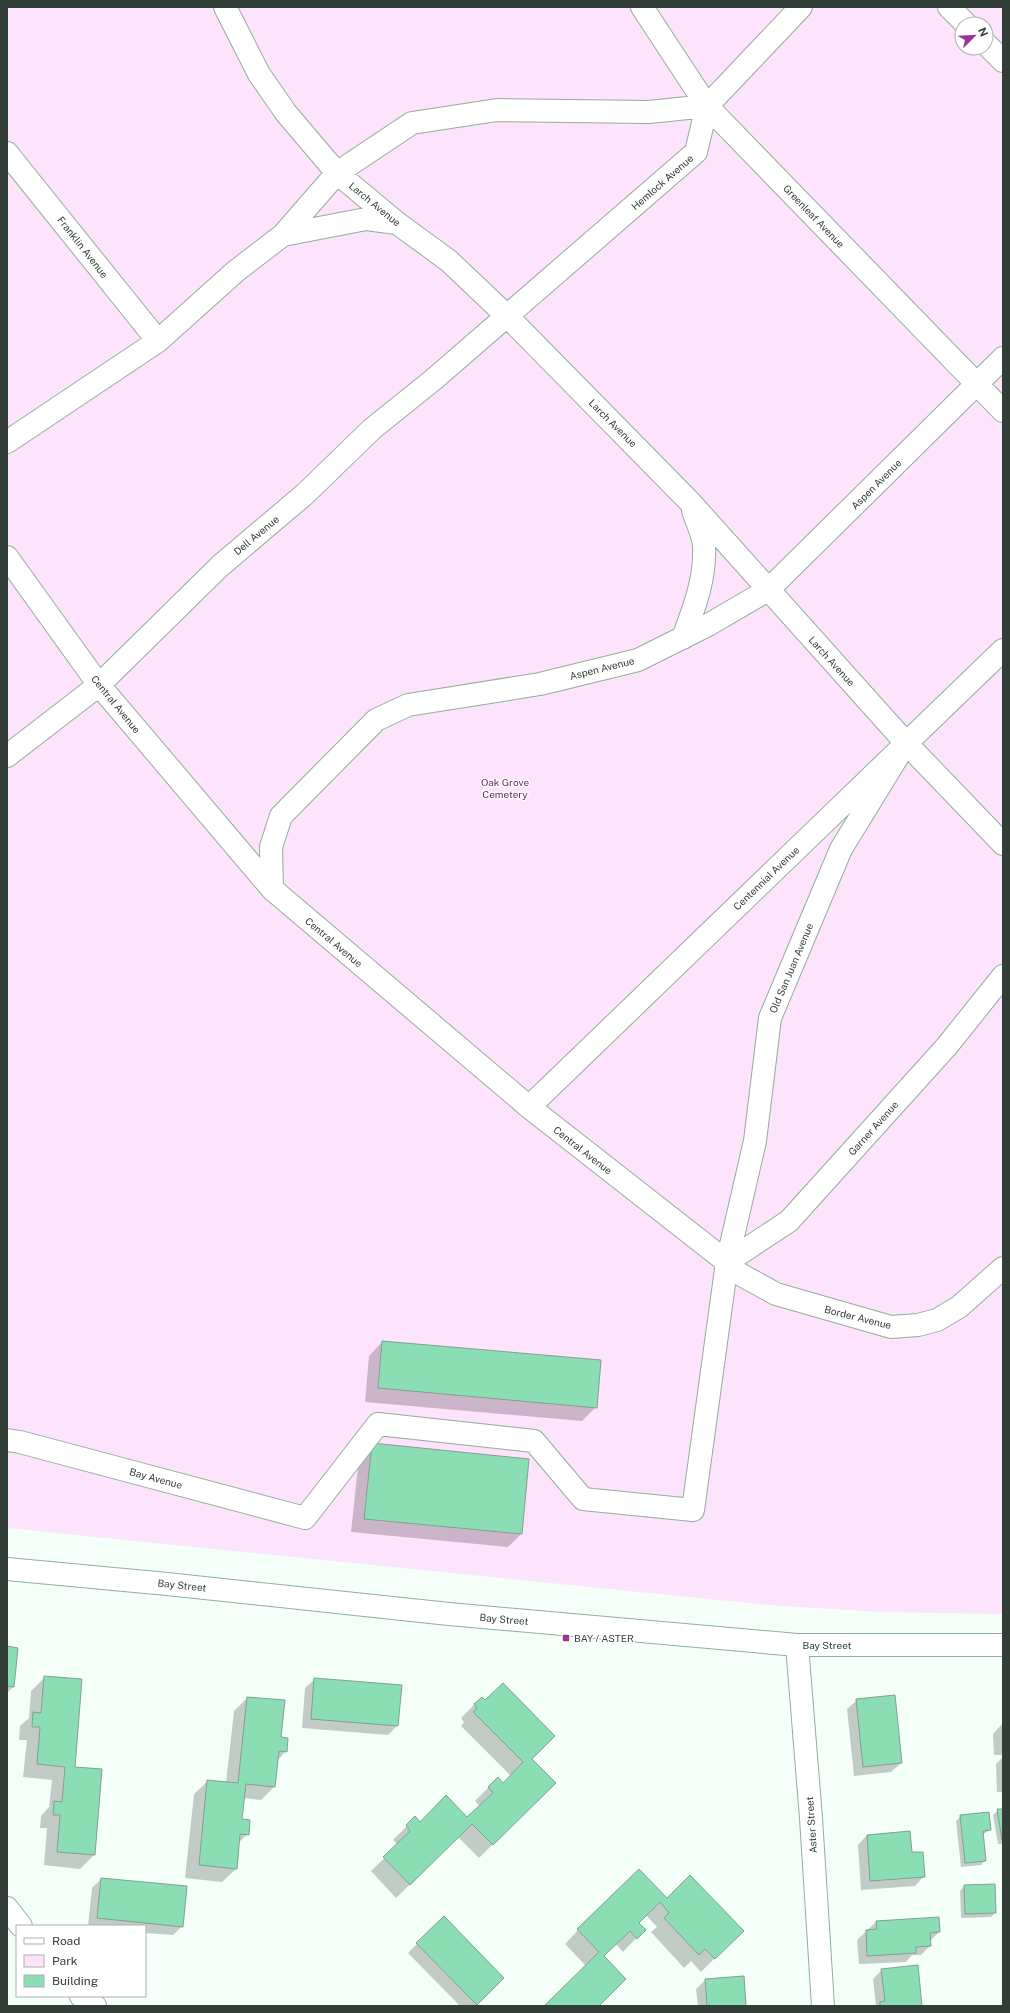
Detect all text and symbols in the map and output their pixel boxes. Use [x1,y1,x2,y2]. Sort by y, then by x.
north arrow [954,16,994,56]
text: N [976,26,990,38]
street label: Hemlock Avenue [629,152,696,212]
street label: Larch Avenue [347,180,403,229]
street label: Greenleaf Avenue [781,182,847,250]
street label: Franklin Avenue [55,214,111,280]
street label: Larch Avenue [587,397,640,450]
street label: Aspen Avenue [848,456,904,512]
street label: Dell Avenue [231,512,281,557]
street label: Larch Avenue [807,634,858,689]
street label: Aspen Avenue [568,654,636,682]
street label: Central Avenue [89,673,143,736]
park label: Oak Grove Cemetery [481,776,529,800]
street label: Centennial Avenue [731,843,802,912]
street label: Central Avenue [303,915,365,970]
street label: Old San Juan Avenue [767,921,816,1015]
street label: Garner Avenue [845,1098,901,1158]
street label: Central Avenue [551,1123,615,1177]
street label: Border Avenue [823,1303,893,1331]
street label: Bay Avenue [128,1465,184,1491]
street label: Bay Street [157,1576,207,1594]
street label: Bay Street [479,1611,529,1627]
place label: BAY / ASTER [574,1632,634,1644]
marker: BAY / ASTER [561,1633,571,1643]
street label: Bay Street [802,1639,852,1651]
street label: Aster Street [803,1796,819,1854]
legend [16,1925,146,1997]
text: Road [52,1934,80,1948]
text: Park [52,1954,78,1968]
text: Building [52,1974,98,1988]

